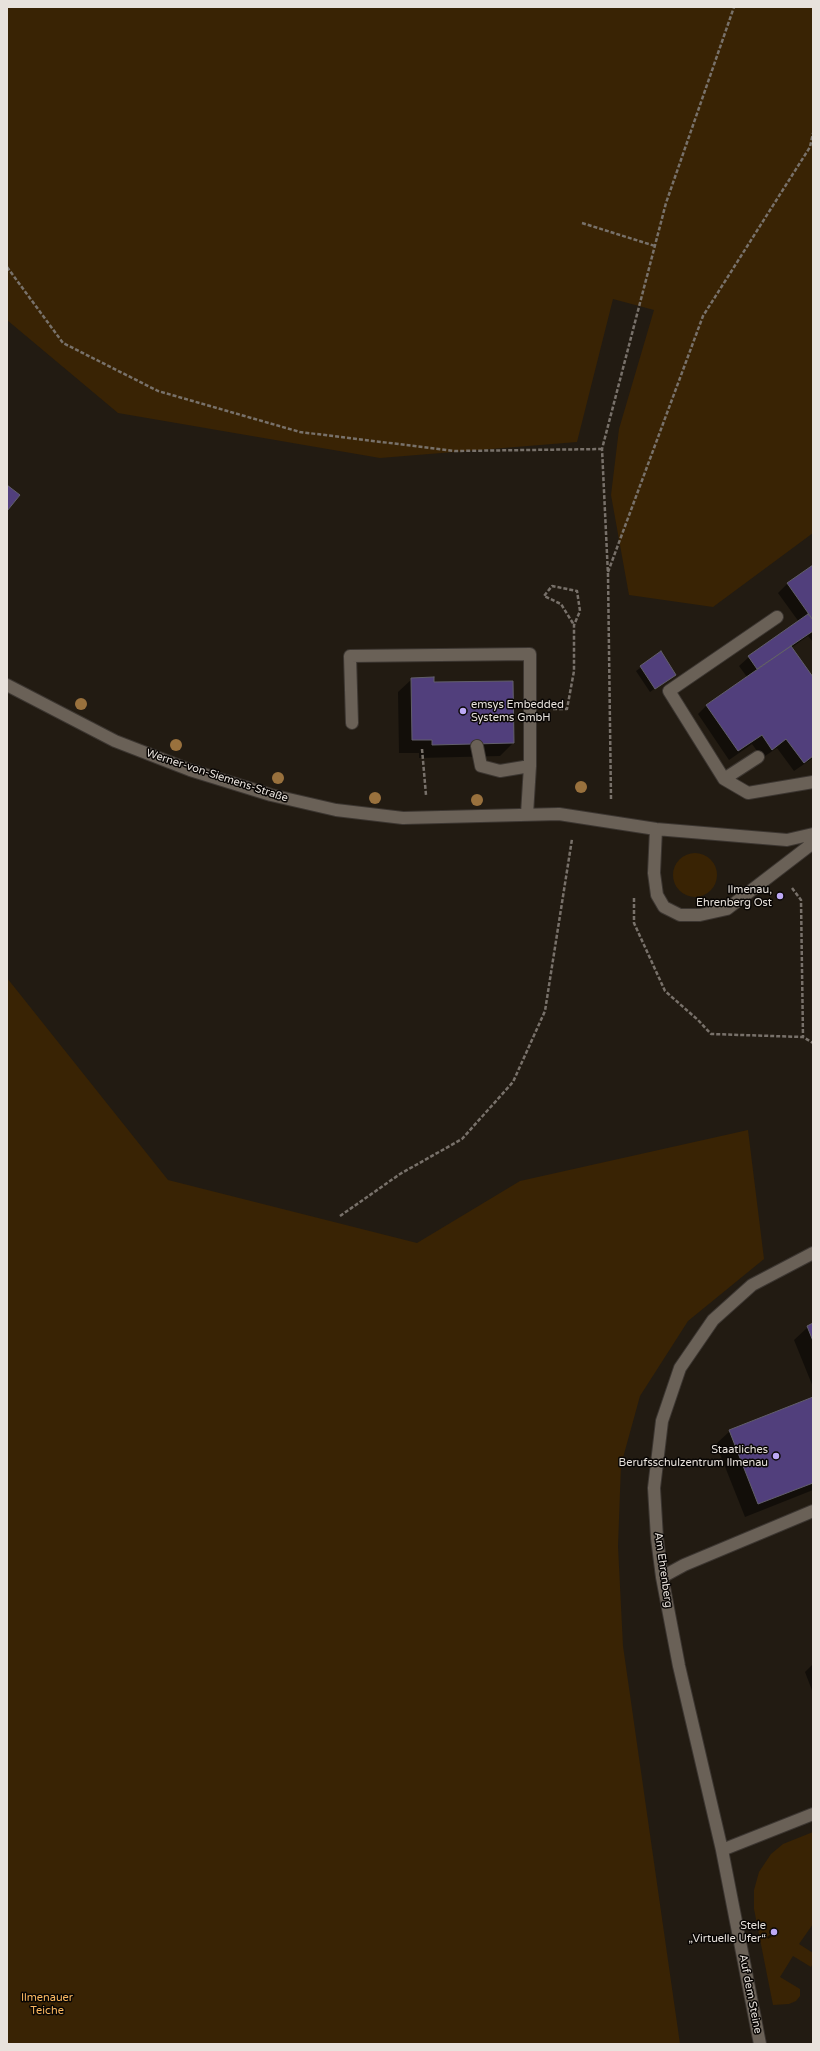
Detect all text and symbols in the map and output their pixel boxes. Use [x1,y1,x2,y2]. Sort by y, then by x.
place label: emsys Embedded Systems GmbH [471,698,564,724]
marker: emsys Embedded Systems GmbH [458,706,468,716]
street label: Werner-von-Siemens-Straße [144,747,290,805]
place label: Ilmenau, Ehrenberg Ost [696,883,772,909]
marker: Ilmenau, Ehrenberg Ost [775,891,785,901]
place label: Staatliches Berufsschulzentrum Ilmenau [619,1443,768,1469]
marker: Staatliches Berufsschulzentrum Ilmenau [771,1451,781,1461]
street label: Am Ehrenberg [651,1531,675,1609]
place label: Stele „Virtuelle Ufer“ [688,1919,766,1945]
marker: Stele „Virtuelle Ufer“ [769,1927,779,1937]
street label: Auf dem Steine [736,1953,764,2035]
park label: Ilmenauer Teiche [21,1991,73,2017]

